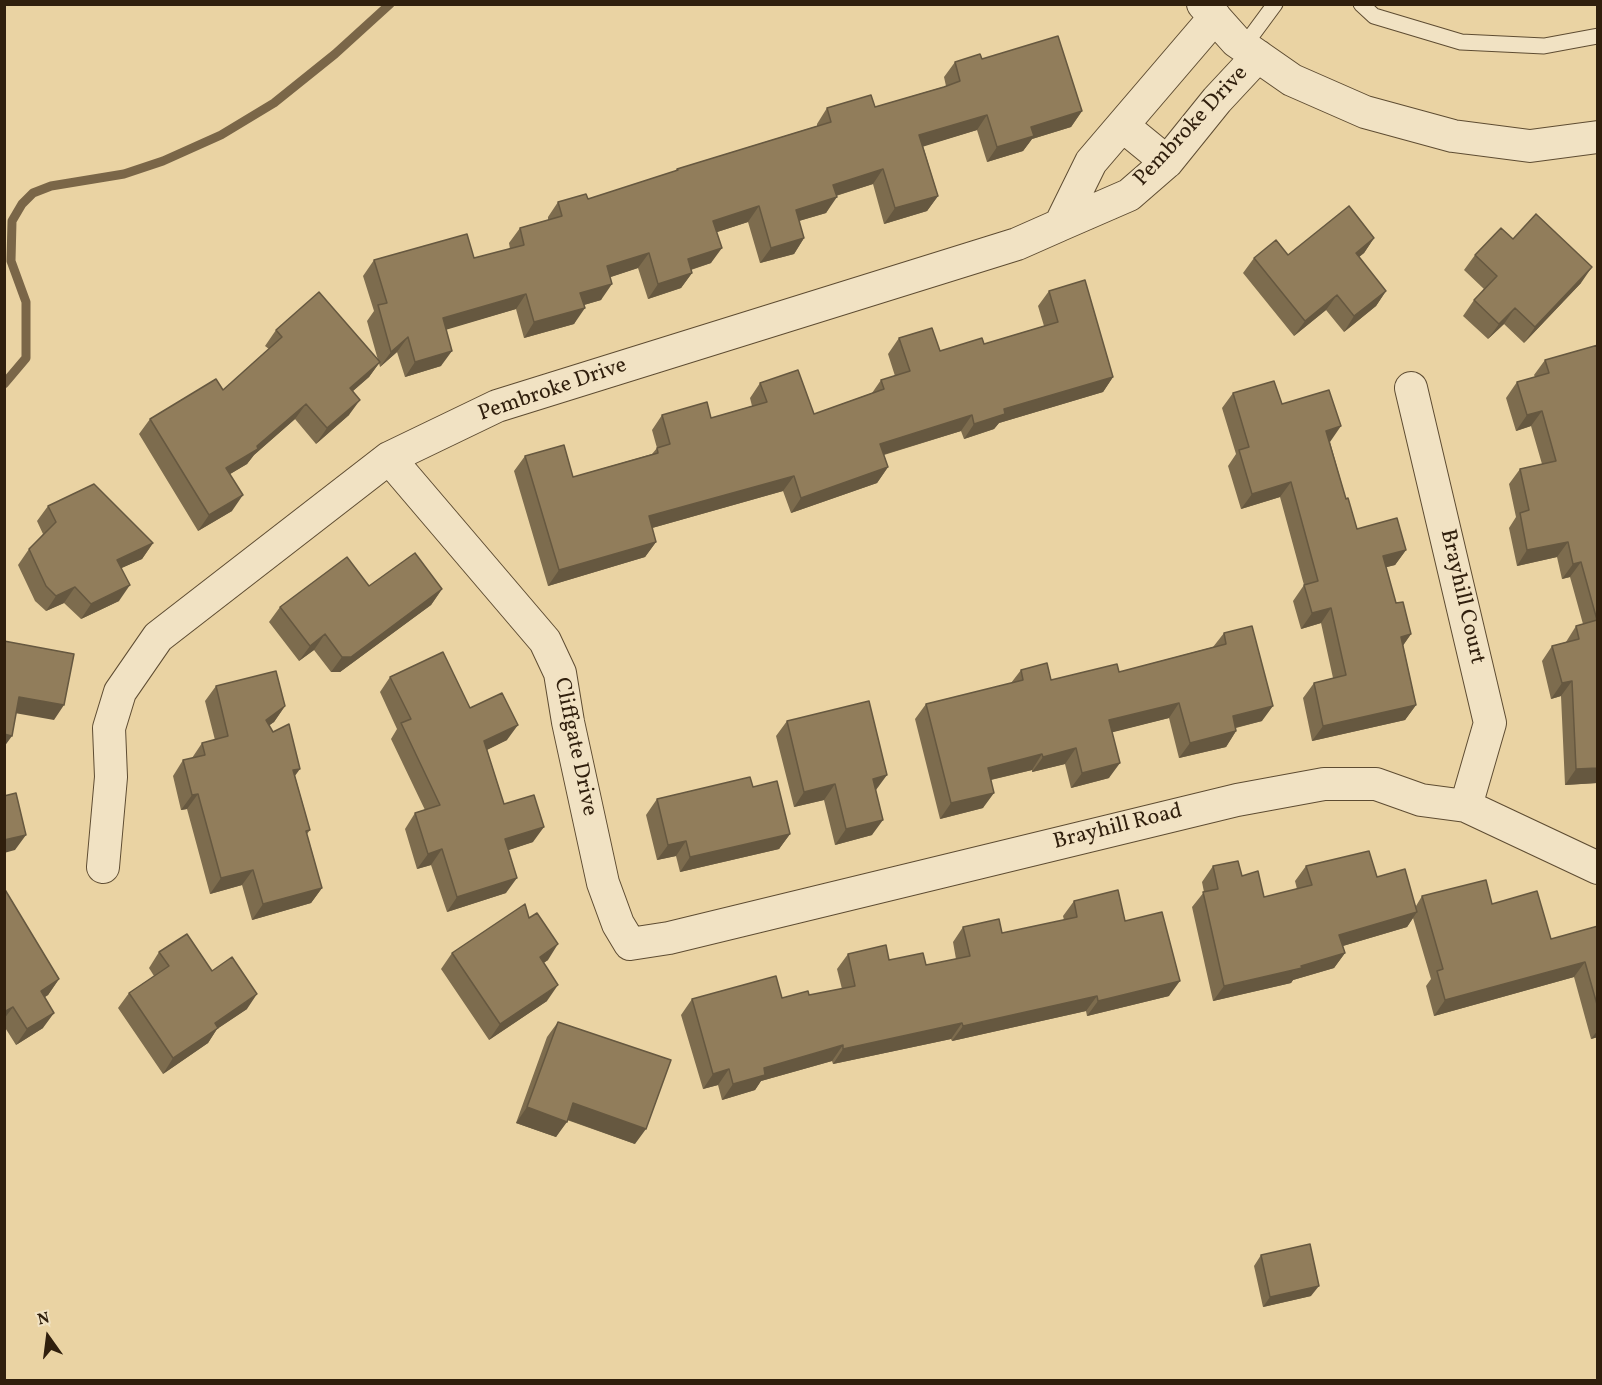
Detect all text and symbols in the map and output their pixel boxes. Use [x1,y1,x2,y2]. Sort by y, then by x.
street label: Pembroke Drive [1129,61,1255,193]
street label: Pembroke Drive [475,353,631,429]
street label: Brayhill Court [1433,527,1489,667]
street label: Cliffgate Drive [546,676,602,818]
street label: Brayhill Road [1051,799,1185,857]
north arrow [18,1307,78,1367]
text: N [35,1307,52,1332]

